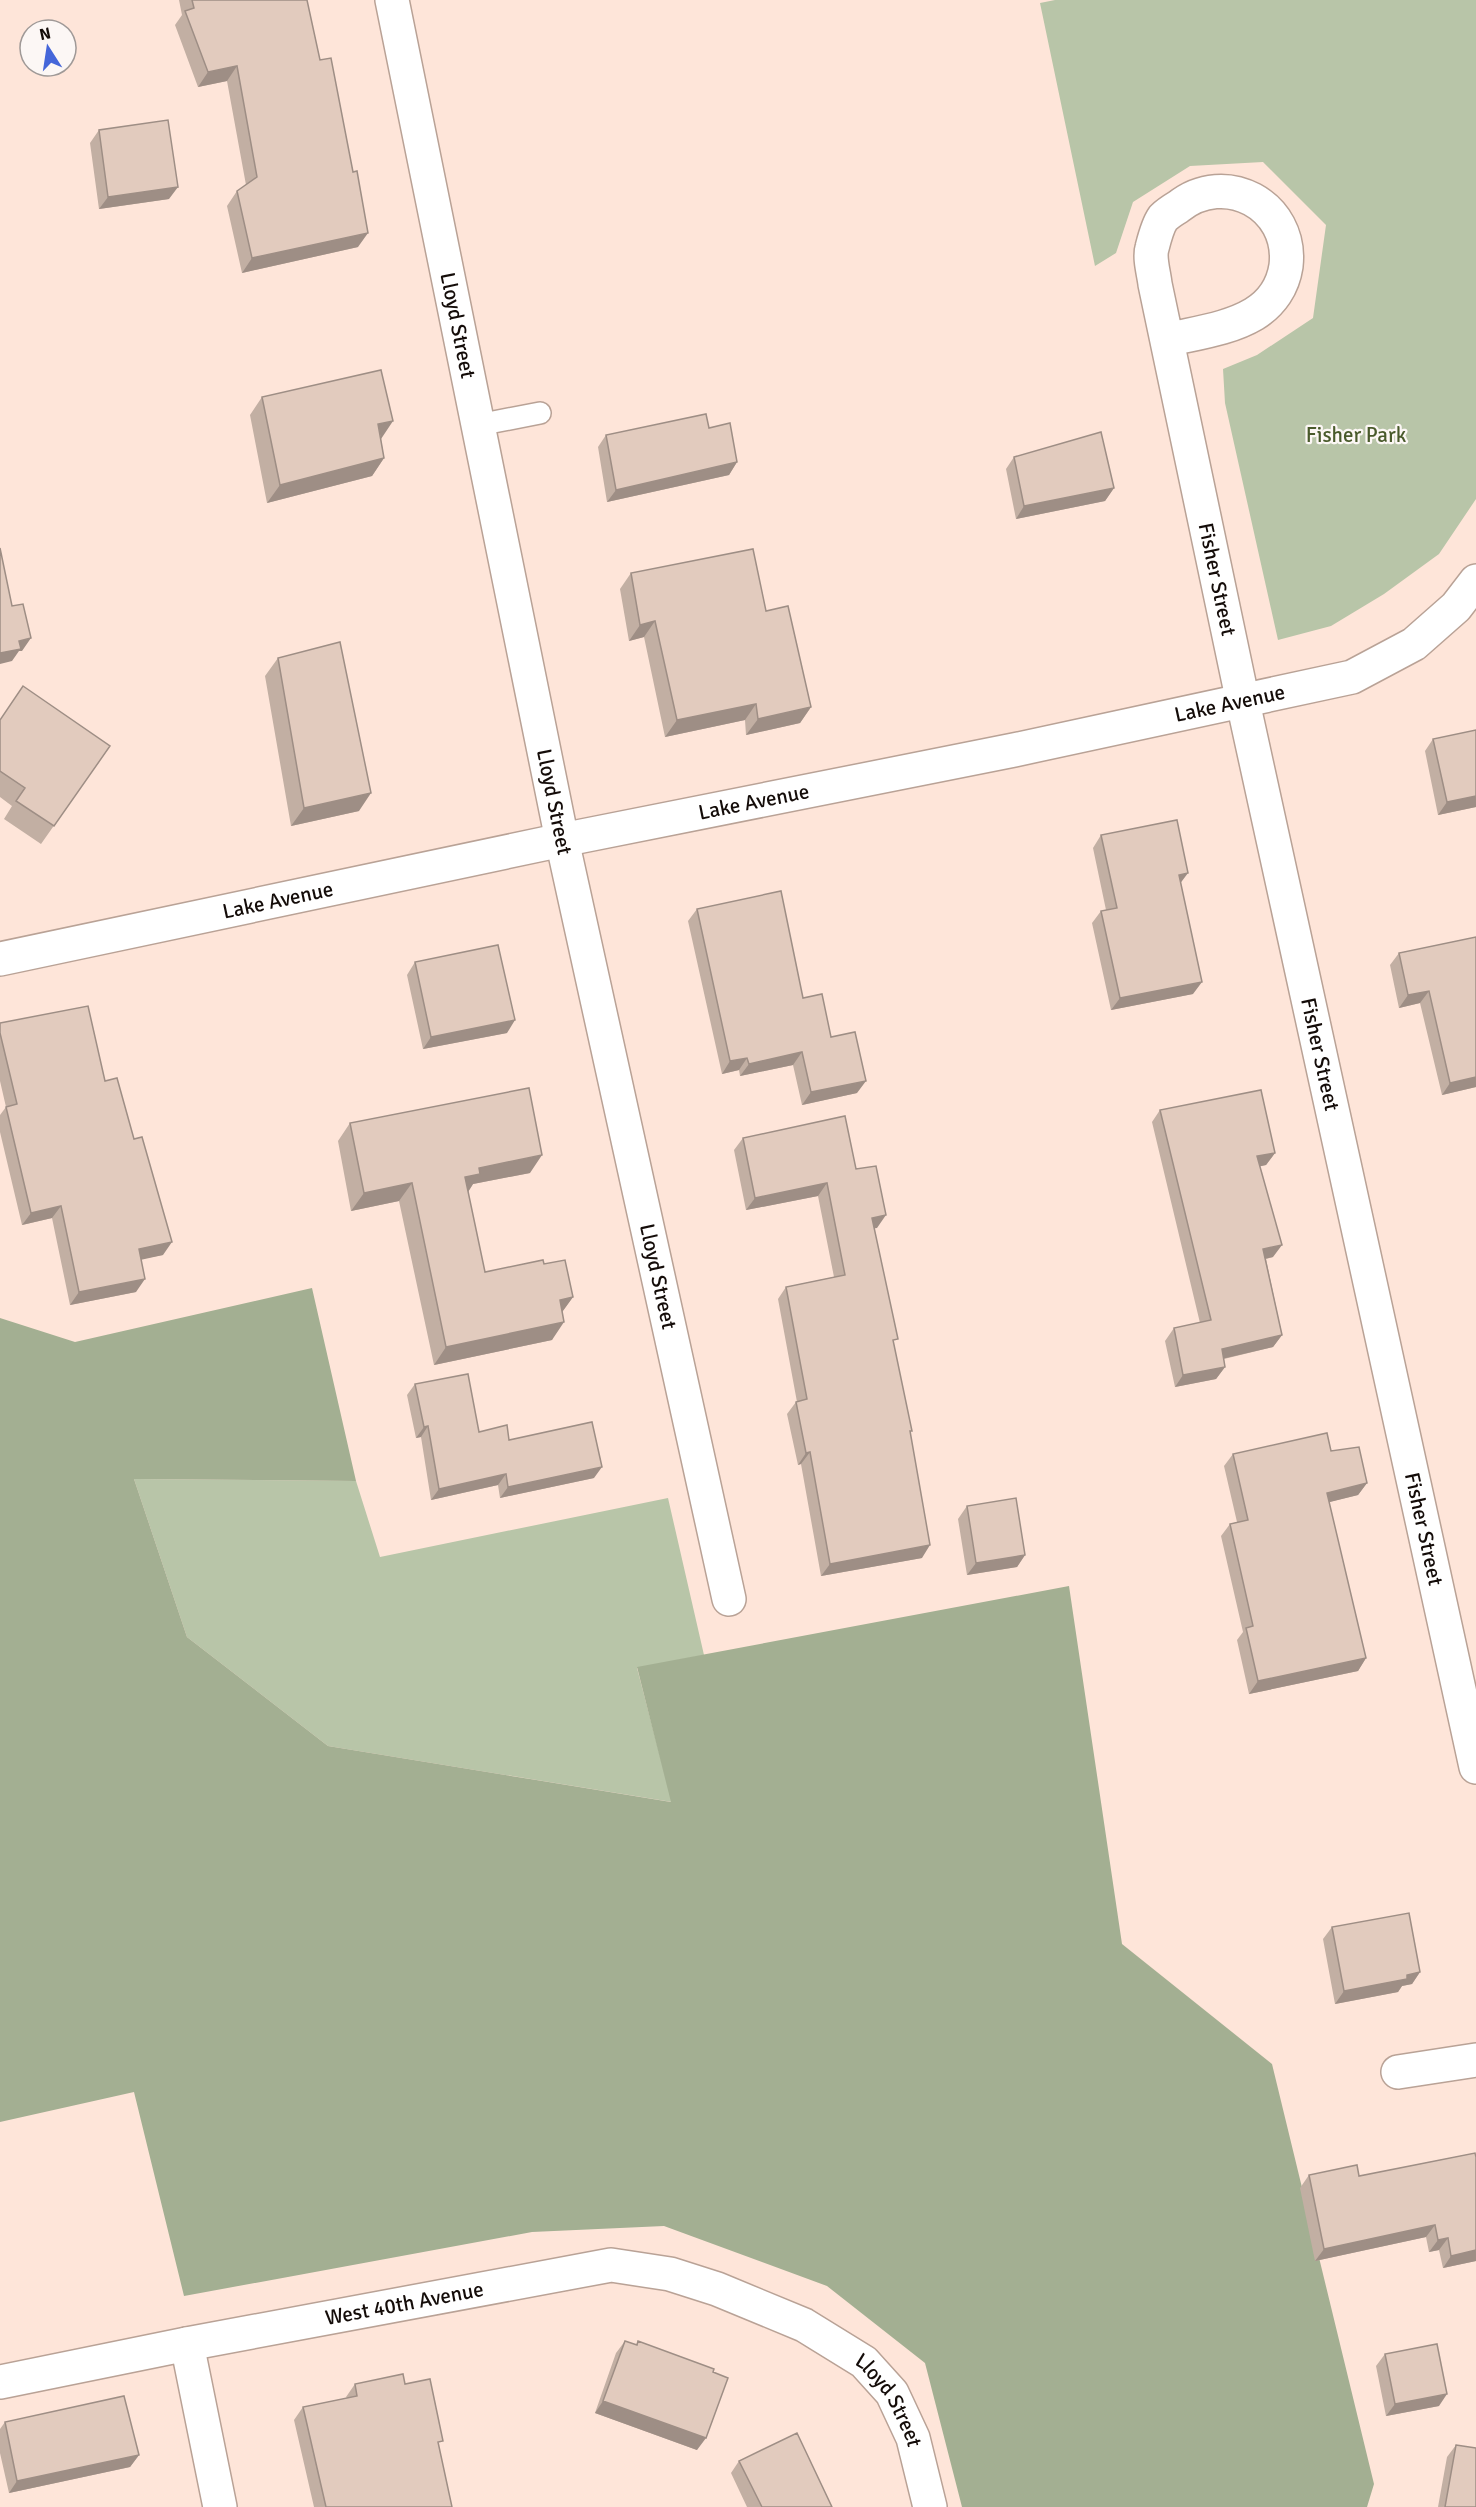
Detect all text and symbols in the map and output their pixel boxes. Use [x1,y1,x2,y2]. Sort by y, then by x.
north arrow [18,18,78,78]
text: N [38,23,53,45]
street label: Lloyd Street [434,270,481,381]
park label: Fisher Park [1306,422,1407,448]
street label: Fisher Street [1193,520,1242,638]
street label: Lake Avenue [1172,679,1287,728]
street label: Lloyd Street [531,746,578,857]
street label: Lake Avenue [696,778,811,826]
street label: Lake Avenue [220,876,336,925]
street label: Fisher Street [1295,995,1345,1113]
street label: Lloyd Street [634,1221,682,1332]
street label: Fisher Street [1399,1470,1449,1588]
street label: West 40th Avenue [323,2276,486,2331]
street label: Lloyd Street [851,2347,928,2449]

